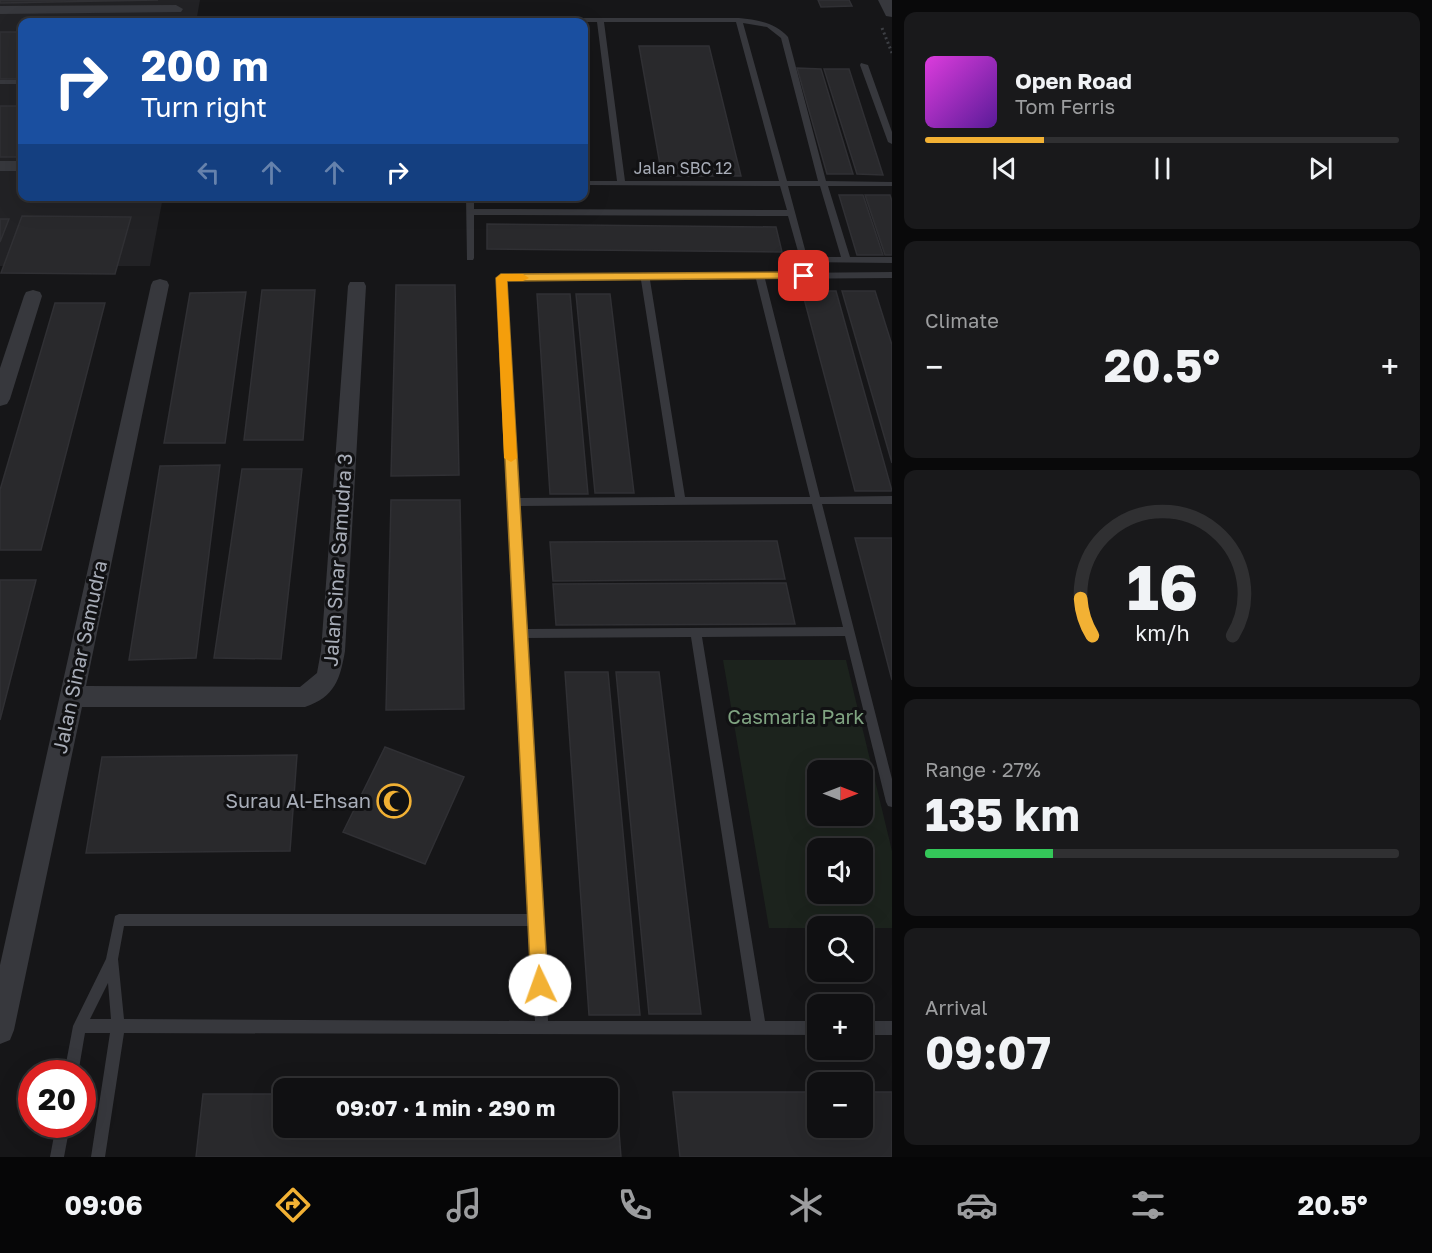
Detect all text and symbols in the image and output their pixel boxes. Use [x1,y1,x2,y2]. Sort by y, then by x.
text: 200 m [141,40,268,90]
icon: right [42,42,120,120]
text: Open Road [1015,67,1132,94]
text: Turn right [141,91,267,123]
text: Tom Ferris [1015,94,1115,118]
icon: previous [988,152,1021,185]
icon: pause [1146,152,1179,185]
icon: next [1304,152,1337,185]
icon: left [192,156,225,189]
icon: ahead [255,156,288,189]
icon: ahead [318,156,351,189]
icon: right [381,156,414,189]
street label: Jalan SBC 12 [634,158,732,178]
pin [778,250,829,301]
icon: arrive [787,259,820,292]
text: Climate [925,308,999,332]
text: 20.5° [1104,338,1220,392]
text: − [925,347,943,386]
text: + [1381,347,1399,386]
street label: Jalan Sinar Samudra 3 [318,452,356,667]
text: 16 [1126,549,1198,624]
street label: Jalan Sinar Samudra [47,558,111,756]
text: km/h [1135,620,1189,646]
park label: Casmaria Park [727,704,865,728]
text: Range · 27% [925,757,1041,781]
north arrow [807,760,873,826]
map controls [807,760,873,1138]
mosque icon: Surau Al-Ehsan [376,783,412,819]
text: 135 km [925,787,1080,841]
place label: Surau Al-Ehsan [225,788,371,812]
button: sound [807,838,873,904]
button: search [807,916,873,982]
position arrow [508,953,572,1017]
button: + [807,994,873,1060]
text: Arrival [925,995,988,1019]
text: 09:07 [925,1025,1051,1079]
speed limit sign: 20 [18,1060,96,1138]
button: − [807,1072,873,1138]
text: 09:07 · 1 min · 290 m [336,1094,555,1121]
icon: directions [272,1184,314,1226]
icon: music [443,1184,485,1226]
icon: phone [614,1184,656,1226]
icon: climate [785,1184,827,1226]
icon: car [956,1184,998,1226]
icon: filters [1127,1184,1169,1226]
text: 09:06 [65,1189,143,1221]
text: 20.5° [1298,1189,1367,1221]

